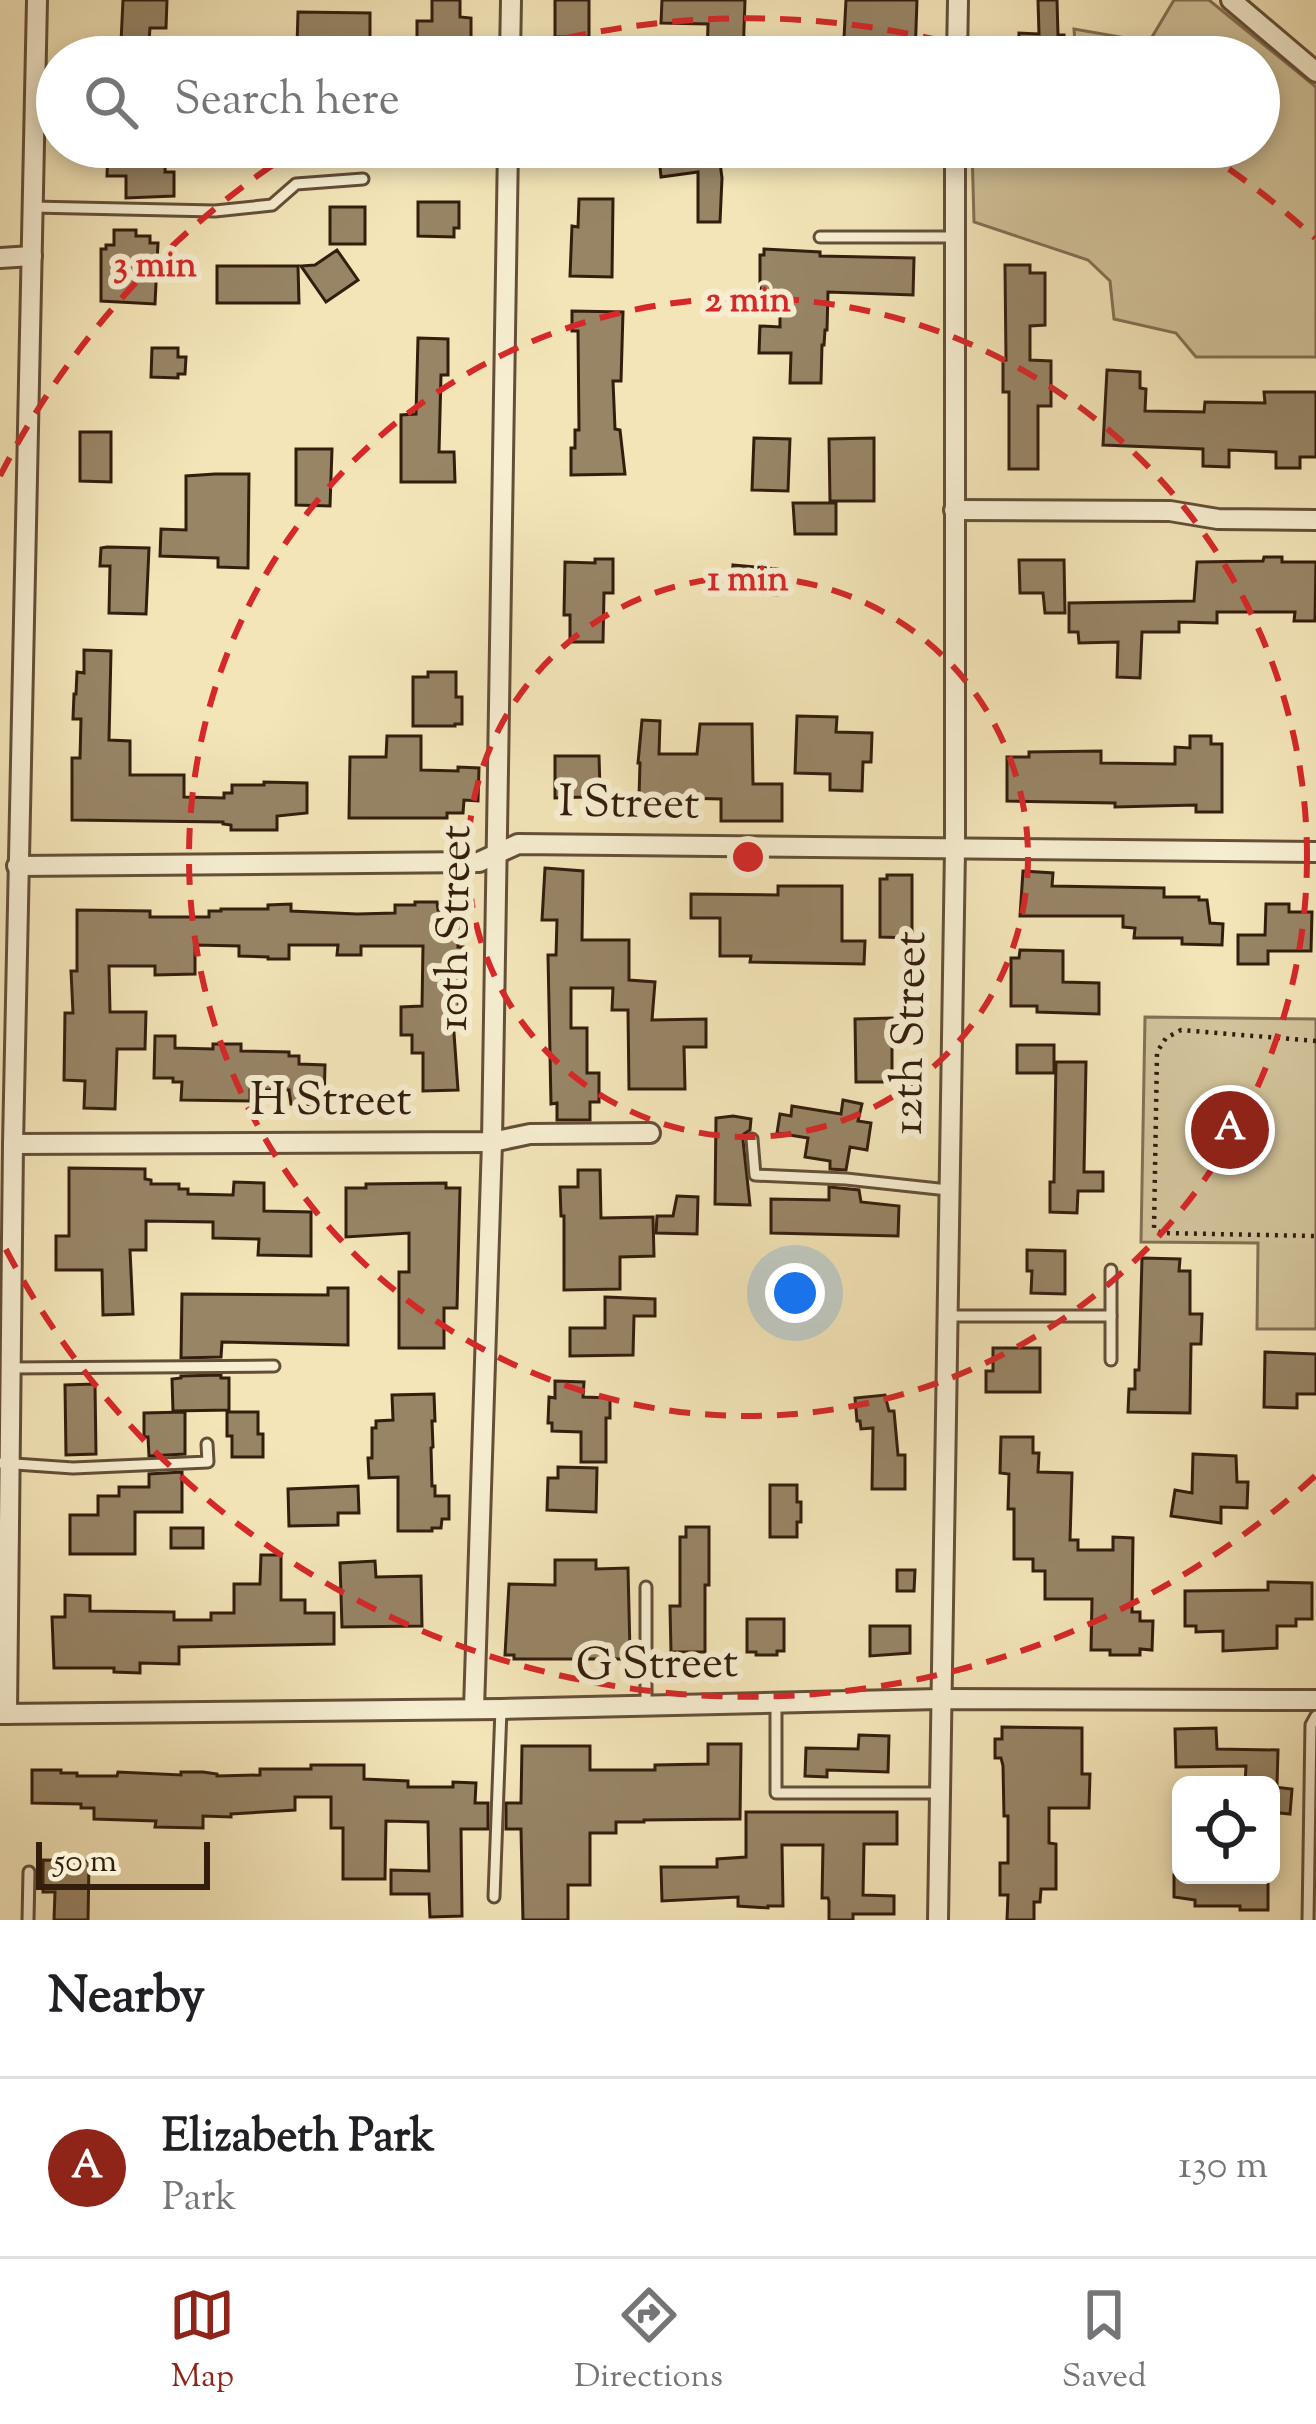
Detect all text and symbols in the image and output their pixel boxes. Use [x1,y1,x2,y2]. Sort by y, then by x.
search box [36,36,1280,168]
icon: search [78,69,144,135]
text: Search here [174,70,400,135]
text: 3 min [113,241,197,293]
text: 2 min [705,276,792,328]
text: 1 min [707,555,789,607]
street label: I Street [558,772,700,840]
street label: 10th Street [423,824,491,1032]
centre of rings [727,836,769,878]
street label: 12th Street [878,931,946,1135]
street label: H Street [250,1071,412,1136]
pin: A [1191,1085,1269,1175]
your location [765,1263,825,1323]
street label: G Street [575,1633,739,1701]
map controls [1172,1776,1280,1884]
button: locate [1172,1776,1280,1884]
scale bar [36,1836,210,1889]
text: 50 m [54,1839,117,1887]
text: Nearby [48,1962,205,2035]
text: Elizabeth Park [162,2107,435,2172]
text: A [71,2140,103,2196]
text: 130 m [1178,2140,1268,2196]
text: Park [162,2172,237,2228]
tab: Map [169,2282,235,2402]
tab: Directions [574,2282,723,2402]
tab: Saved [1062,2282,1147,2402]

